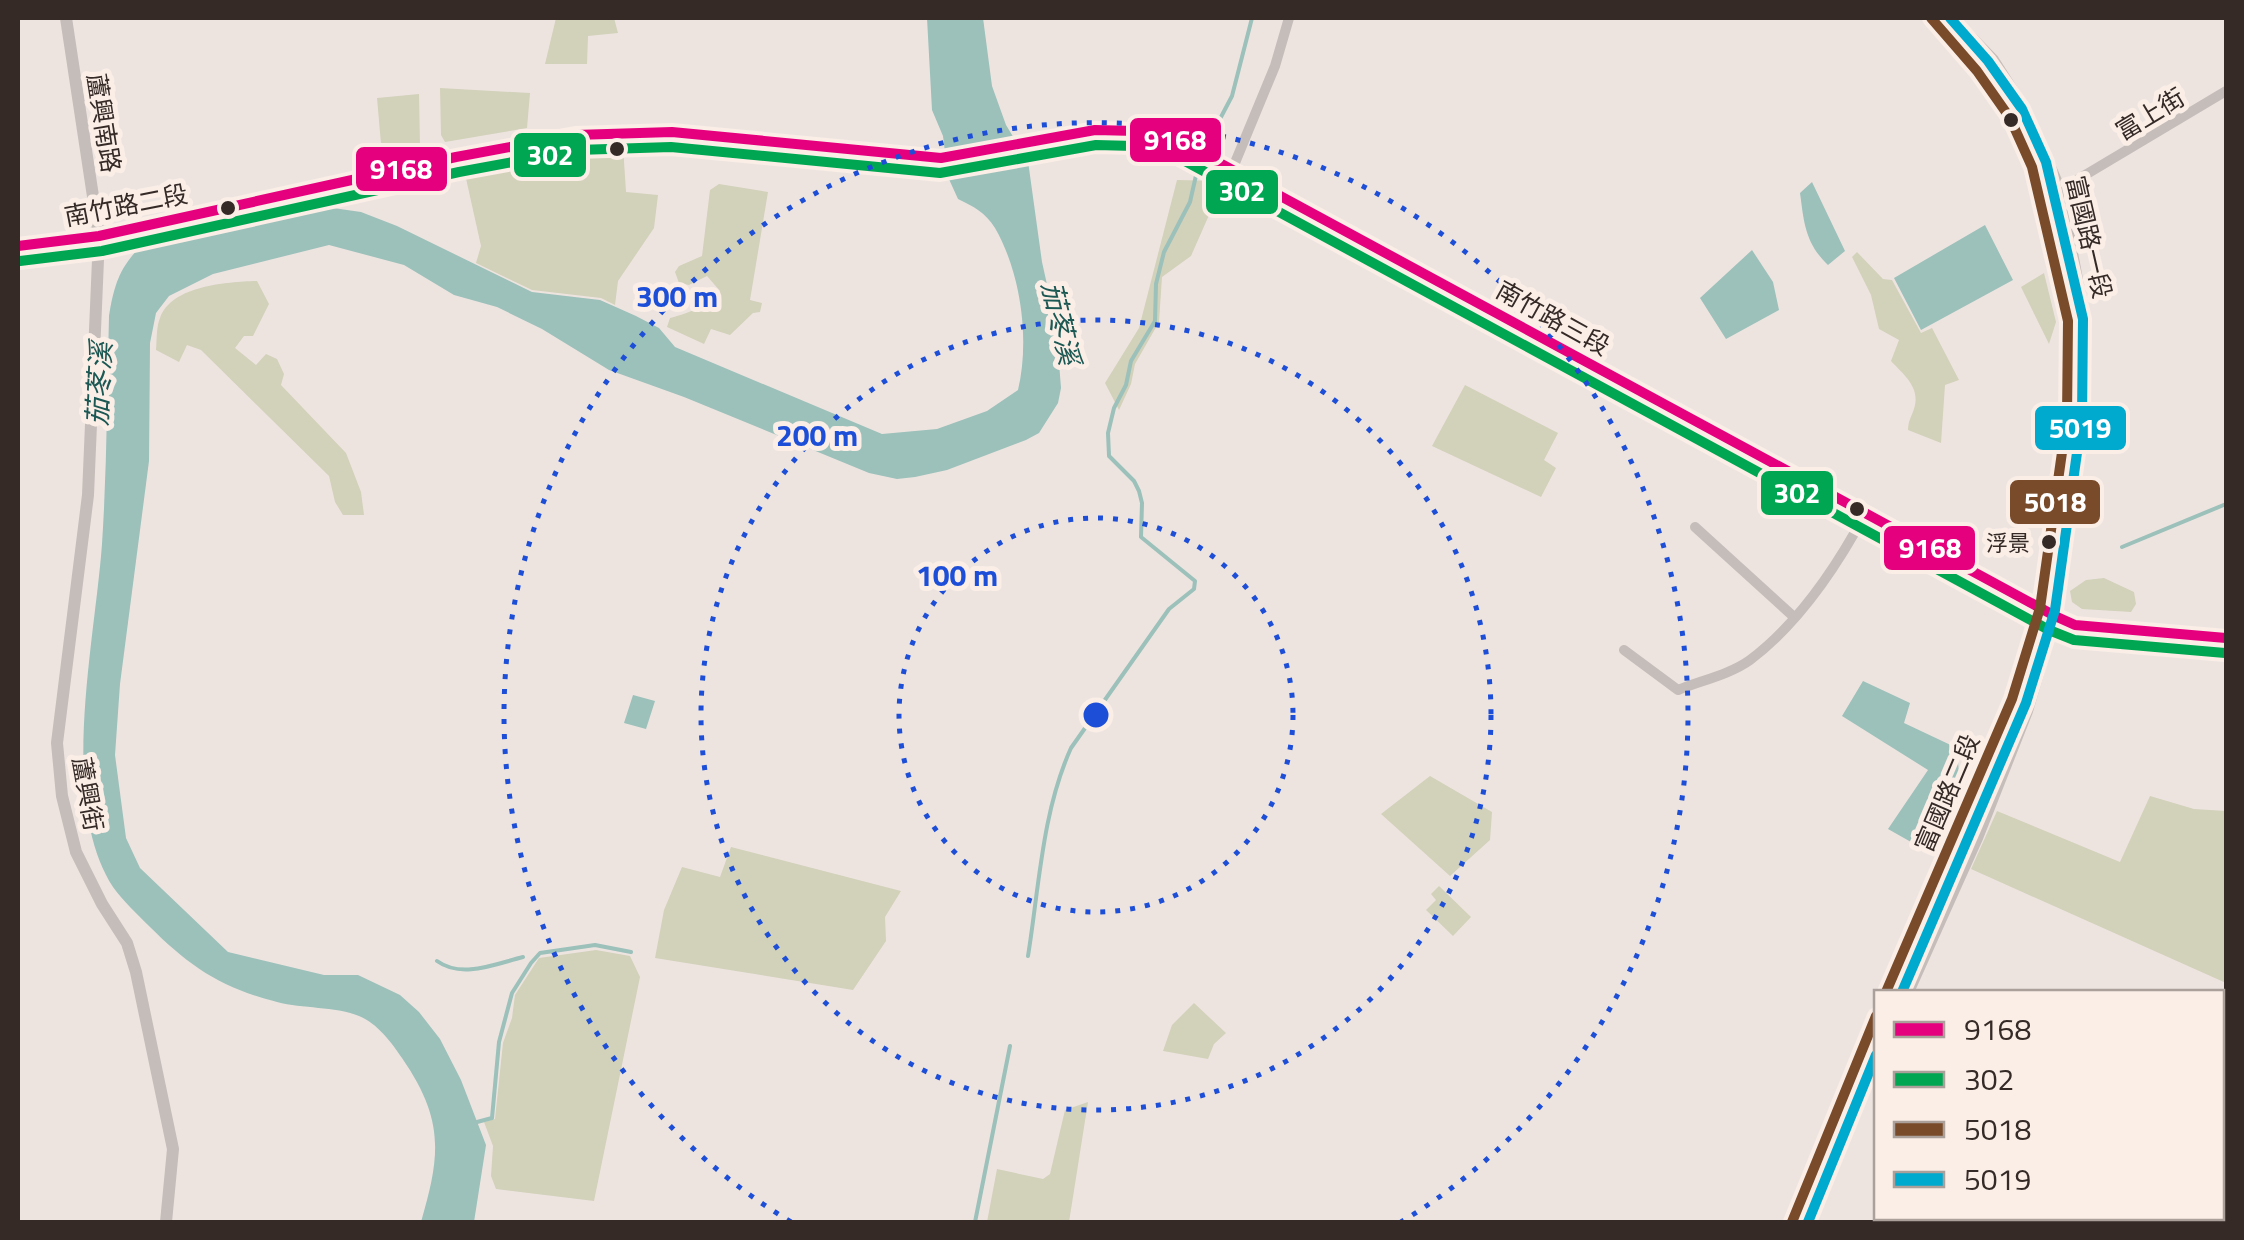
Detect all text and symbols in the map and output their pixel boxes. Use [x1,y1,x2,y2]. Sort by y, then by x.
street label: 蘆興南路 [77,71,131,175]
street label: 富上街 [2108,78,2192,150]
unlabelled marker [2001,110,2021,130]
line badge: 9168 [1128,116,1223,164]
text: 9168 [1144,118,1206,161]
line badge: 302 [512,131,588,179]
text: 302 [526,133,574,176]
unlabelled marker [607,139,627,159]
line badge: 9168 [354,145,449,193]
text: 9168 [370,147,432,190]
line badge: 302 [1204,168,1280,216]
text: 302 [1218,169,1266,212]
street label: 富國路一段 [2056,172,2122,302]
street label: 南竹路二段 [61,174,191,236]
unlabelled marker [218,198,238,218]
street label: 南竹路三段 [1489,271,1617,365]
text: 300 m [636,273,718,319]
water label: 茄苳溪 [1031,277,1093,373]
water label: 茄苳溪 [75,337,122,427]
line badge: 5019 [2033,404,2128,452]
text: 5019 [2049,406,2111,449]
text: 200 m [776,412,858,458]
line badge: 302 [1759,469,1835,517]
text: 302 [1773,471,1821,514]
line badge: 5018 [2008,478,2102,526]
text: 5018 [2024,480,2086,523]
unlabelled marker [1847,499,1867,519]
line badge: 9168 [1882,524,1977,572]
text: 9168 [1899,526,1961,569]
place label: 浮景 [1986,526,2030,560]
marker: 浮景 [2039,532,2059,552]
text: 100 m [916,552,998,598]
centre of rings [1078,697,1114,733]
street label: 富國路二段 [1905,728,1989,858]
street label: 蘆興街 [63,754,113,834]
legend [1874,990,2224,1220]
text: 9168 [1964,1006,2031,1052]
text: 302 [1964,1056,2014,1102]
text: 5018 [1964,1106,2031,1152]
text: 5019 [1964,1156,2031,1202]

